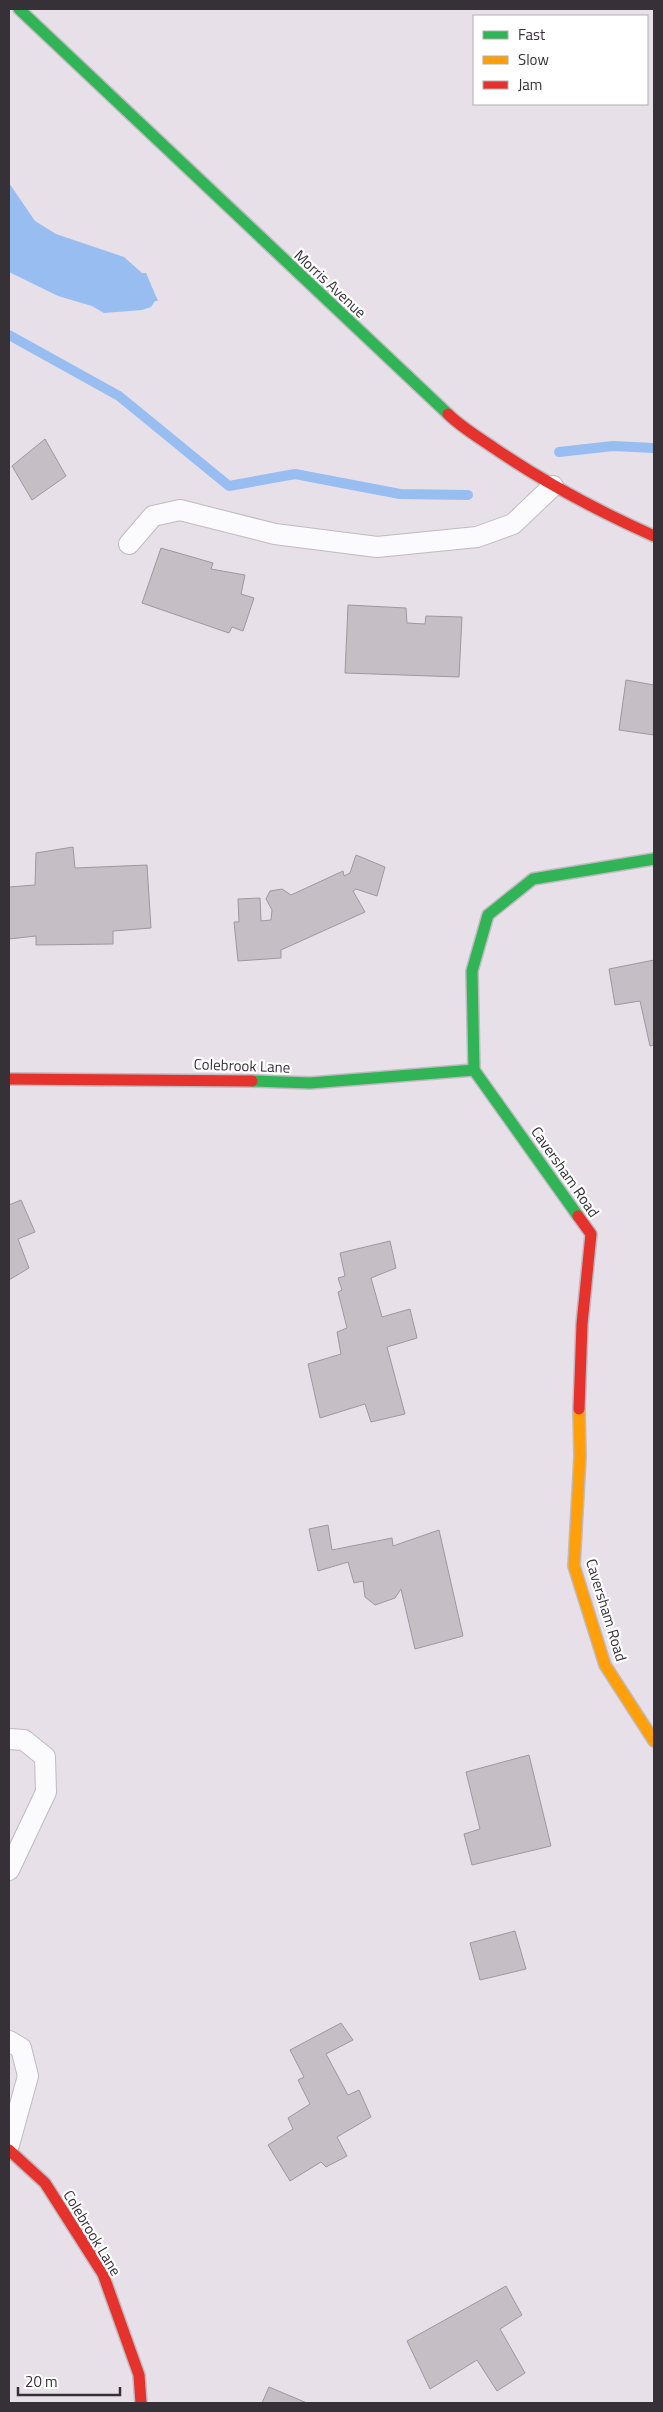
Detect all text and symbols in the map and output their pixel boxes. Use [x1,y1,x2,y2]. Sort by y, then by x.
legend [473,15,648,105]
text: Fast [518,23,546,46]
text: Slow [518,48,549,71]
text: Jam [518,73,542,96]
street label: Morris Avenue [289,244,372,323]
street label: Colebrook Lane [193,1052,291,1079]
street label: Caversham Road [526,1122,605,1222]
street label: Caversham Road [580,1556,633,1664]
street label: Colebrook Lane [58,2185,127,2280]
scale bar [18,2364,120,2396]
text: 20 m [25,2370,58,2393]

